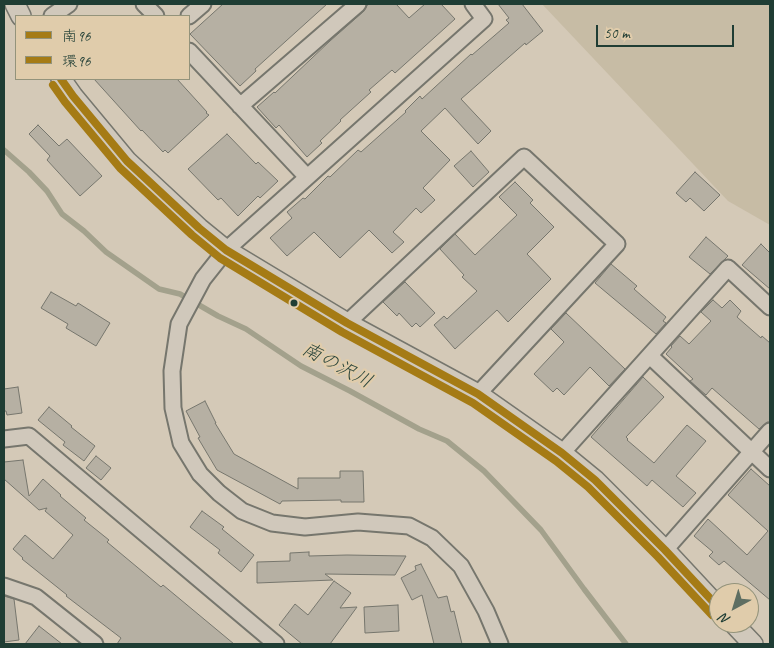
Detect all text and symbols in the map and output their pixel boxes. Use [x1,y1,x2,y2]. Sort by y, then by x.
legend [15,15,190,80]
scale bar [599,15,736,47]
text: 50 m [604,24,630,43]
text: 南96 [62,27,91,46]
text: 環96 [62,52,91,71]
unlabelled marker [289,298,299,308]
water label: 南の沢川 [298,338,376,394]
north arrow [709,583,759,633]
text: N [716,610,734,629]

